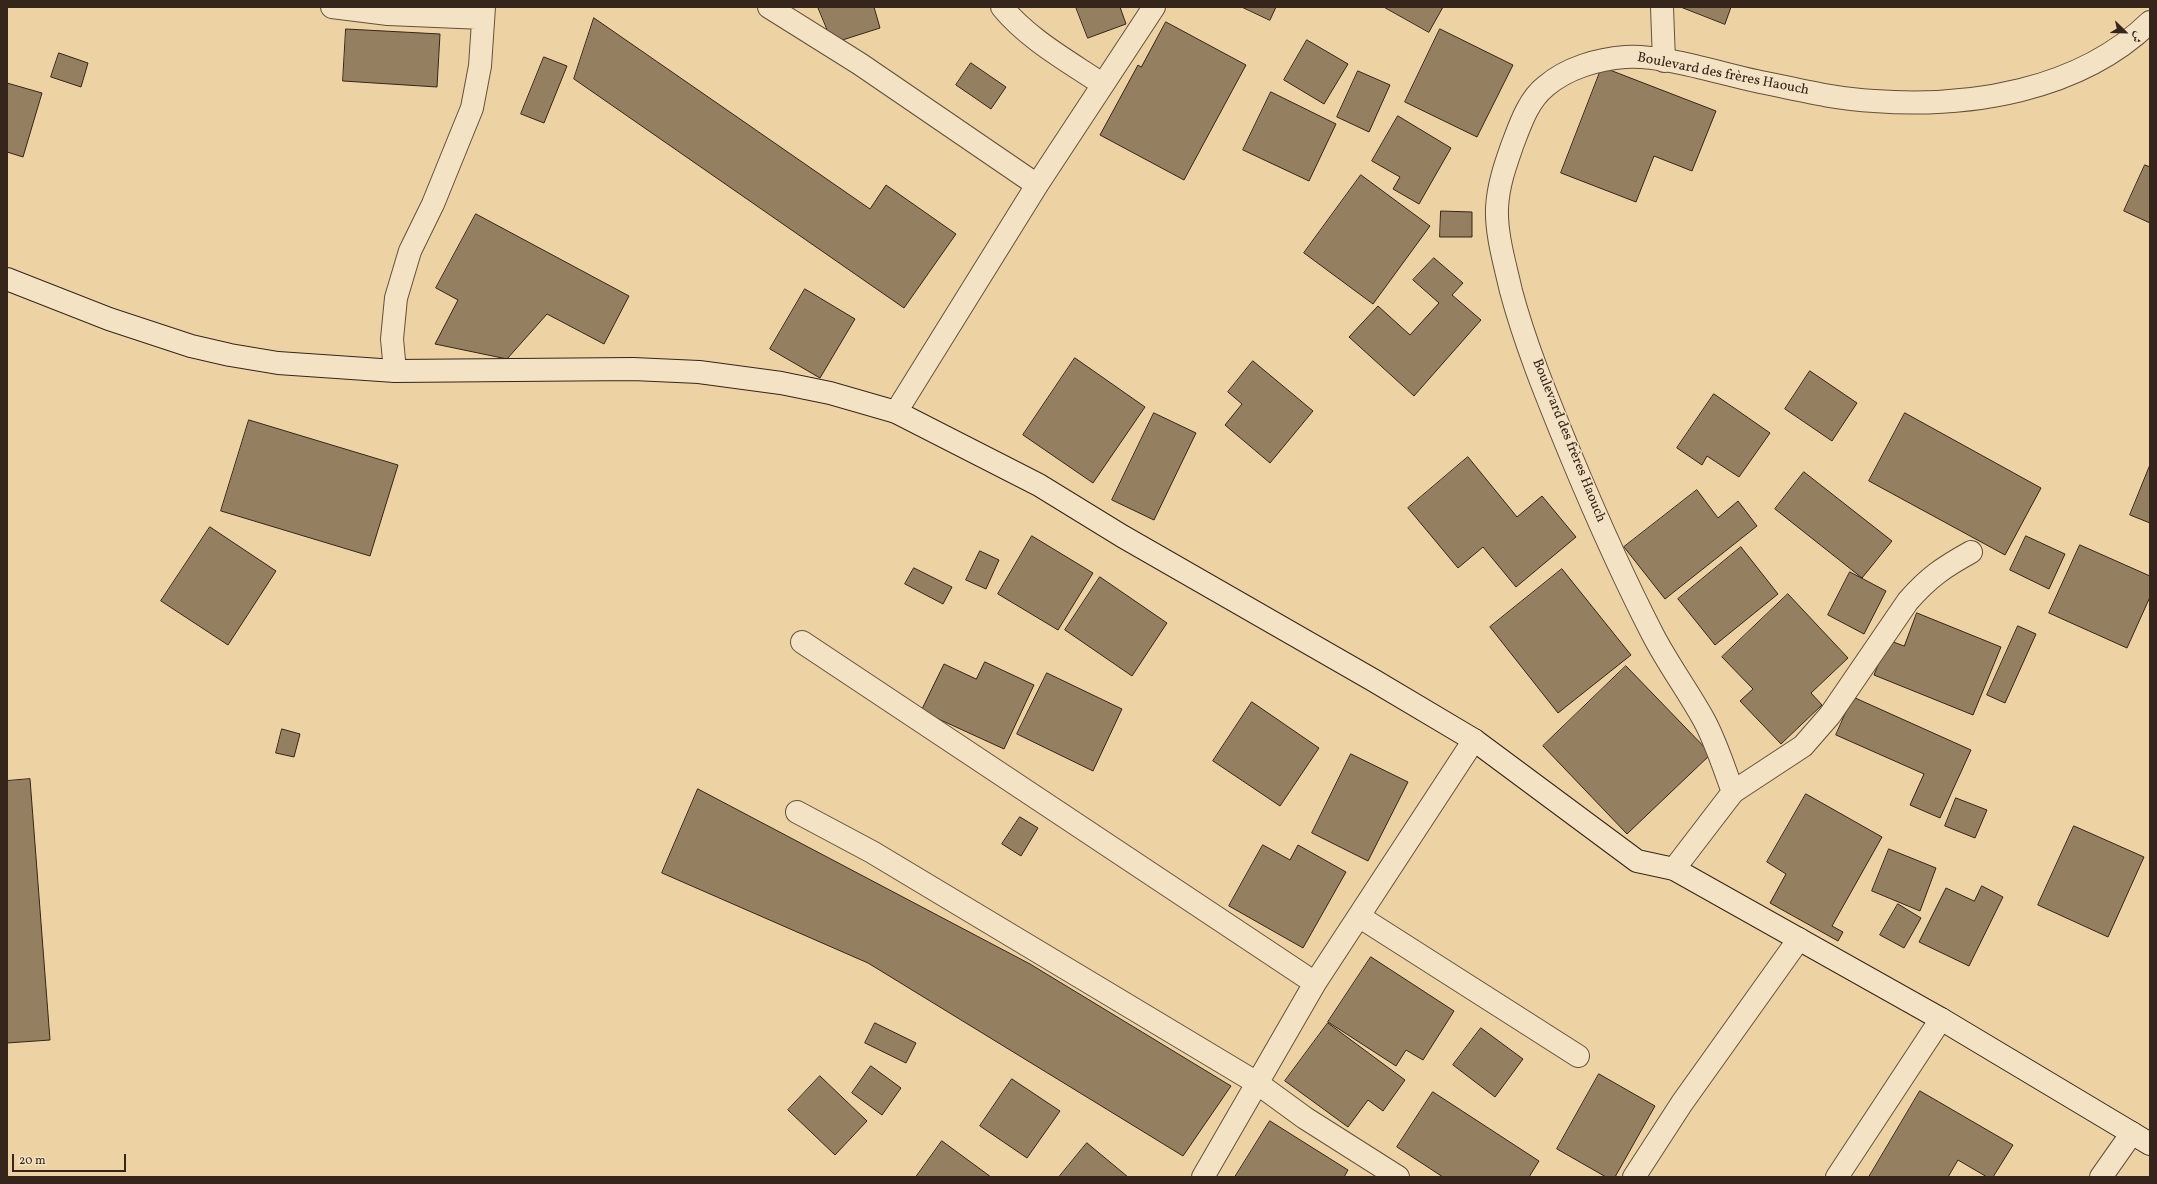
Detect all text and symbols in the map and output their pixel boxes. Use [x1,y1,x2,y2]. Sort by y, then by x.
north arrow [2105,12,2145,52]
text: ش [2127,29,2146,45]
street label: Boulevard des frères Haouch [1636,50,1810,100]
street label: Boulevard des frères Haouch [1527,357,1609,525]
scale bar [14,1146,128,1172]
text: 20 m [19,1153,46,1169]

